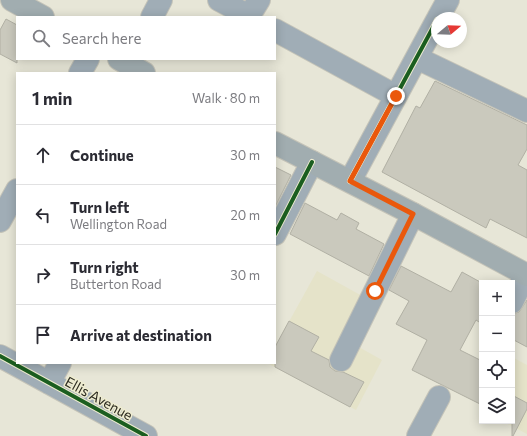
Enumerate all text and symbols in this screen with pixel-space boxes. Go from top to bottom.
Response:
north arrow [431,12,467,48]
search box [16,16,276,60]
icon: search [30,27,52,49]
text: Search here [62,29,141,47]
route end [387,87,405,105]
text: 1 min [32,88,72,109]
text: Walk · 80 m [192,90,260,106]
icon: ahead [32,144,54,166]
text: Continue [70,146,134,164]
text: 30 m [230,147,260,163]
text: Turn left [70,198,129,216]
icon: left [32,204,54,226]
text: 20 m [231,207,260,223]
text: Wellington Road [70,216,167,232]
text: Turn right [70,258,139,276]
icon: right [32,264,54,286]
text: 30 m [230,267,260,283]
text: Butterton Road [70,276,162,292]
map controls [479,280,515,424]
button: + [479,280,515,316]
route start [366,282,384,300]
button: − [479,316,515,352]
icon: arrive [32,324,54,346]
text: Arrive at destination [70,326,212,344]
button: locate [479,352,515,388]
street label: Ellis Avenue [62,372,136,424]
button: layers [479,388,515,424]

